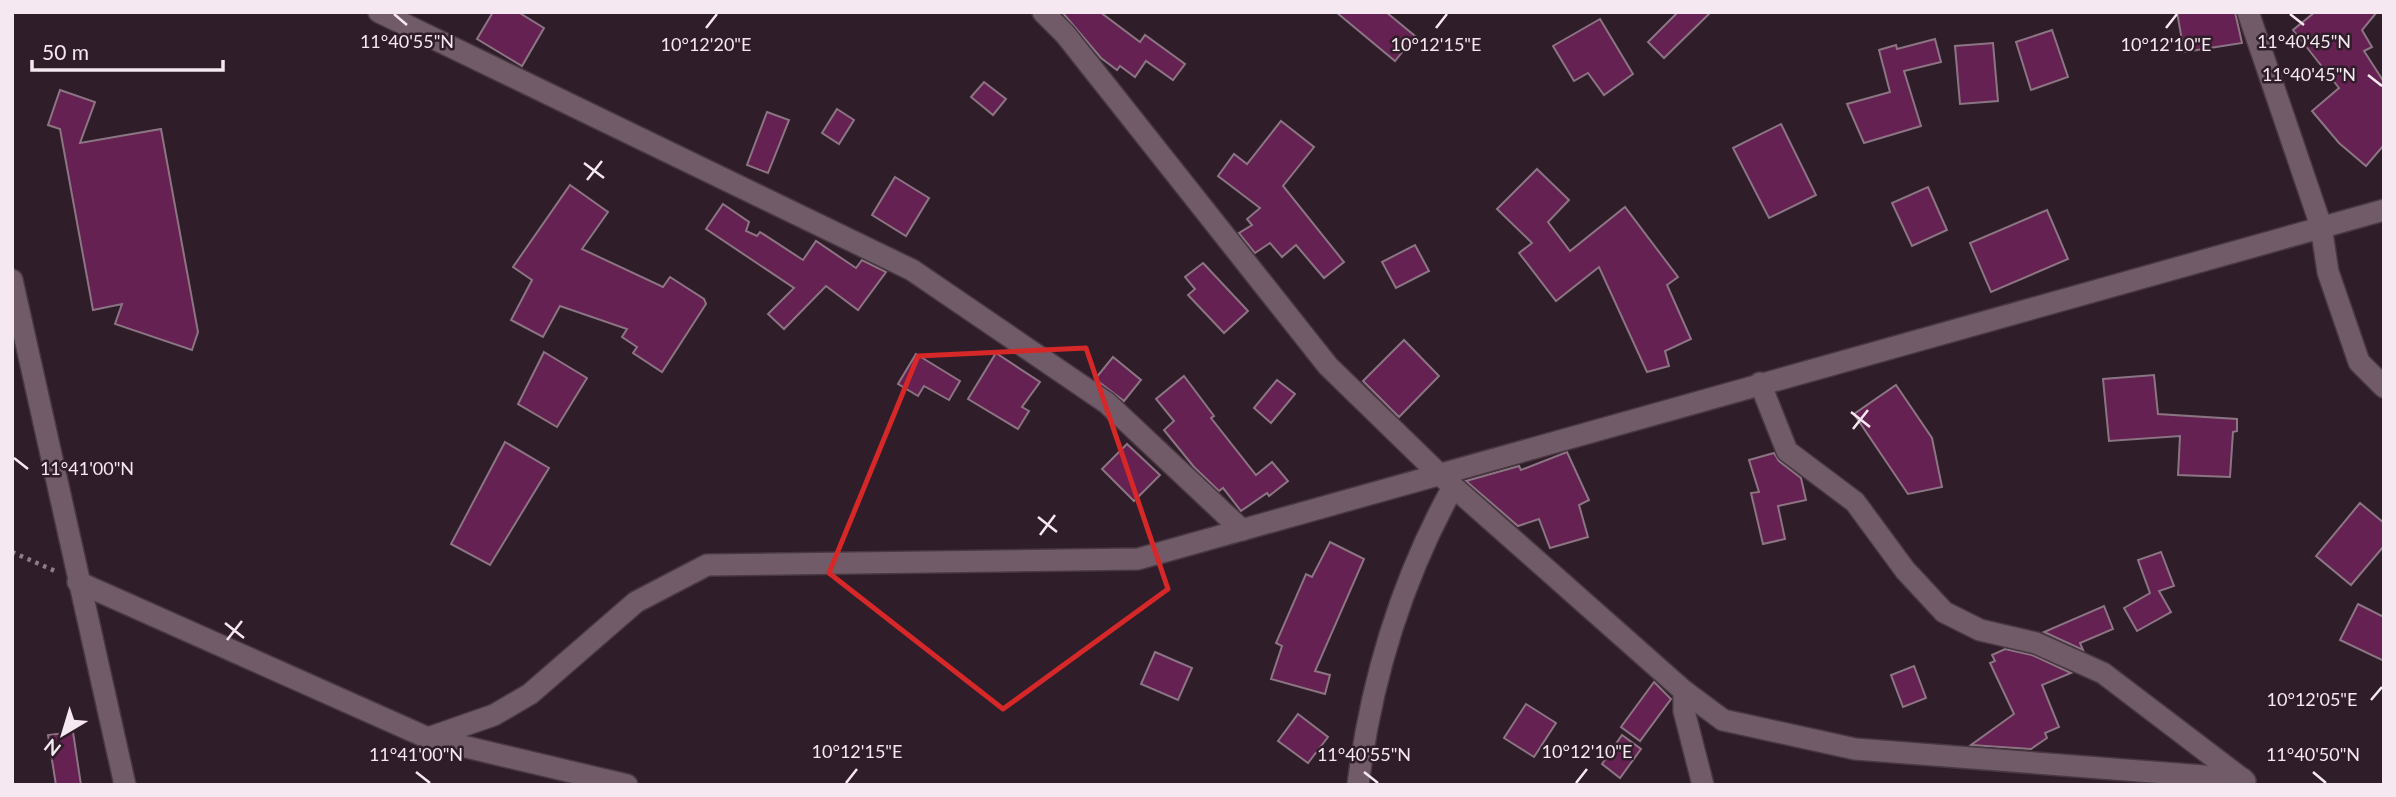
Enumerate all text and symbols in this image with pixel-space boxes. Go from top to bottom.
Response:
scale bar [32,28,222,72]
text: 11°40'55"N [360,30,454,52]
text: 11°40'45"N [2257,30,2351,52]
text: 10°12'20"E [661,33,751,55]
text: 10°12'15"E [1391,33,1481,55]
text: 10°12'10"E [2121,33,2211,55]
text: 50 m [42,39,89,64]
text: 11°40'45"N [2262,63,2356,85]
text: 11°41'00"N [40,457,134,479]
text: 10°12'05"E [2267,688,2357,710]
north arrow [28,699,98,769]
text: N [39,734,65,761]
text: 10°12'15"E [812,740,902,762]
text: 10°12'10"E [1542,740,1632,762]
text: 11°41'00"N [369,743,463,765]
text: 11°40'55"N [1317,743,1411,765]
text: 11°40'50"N [2266,743,2360,765]

